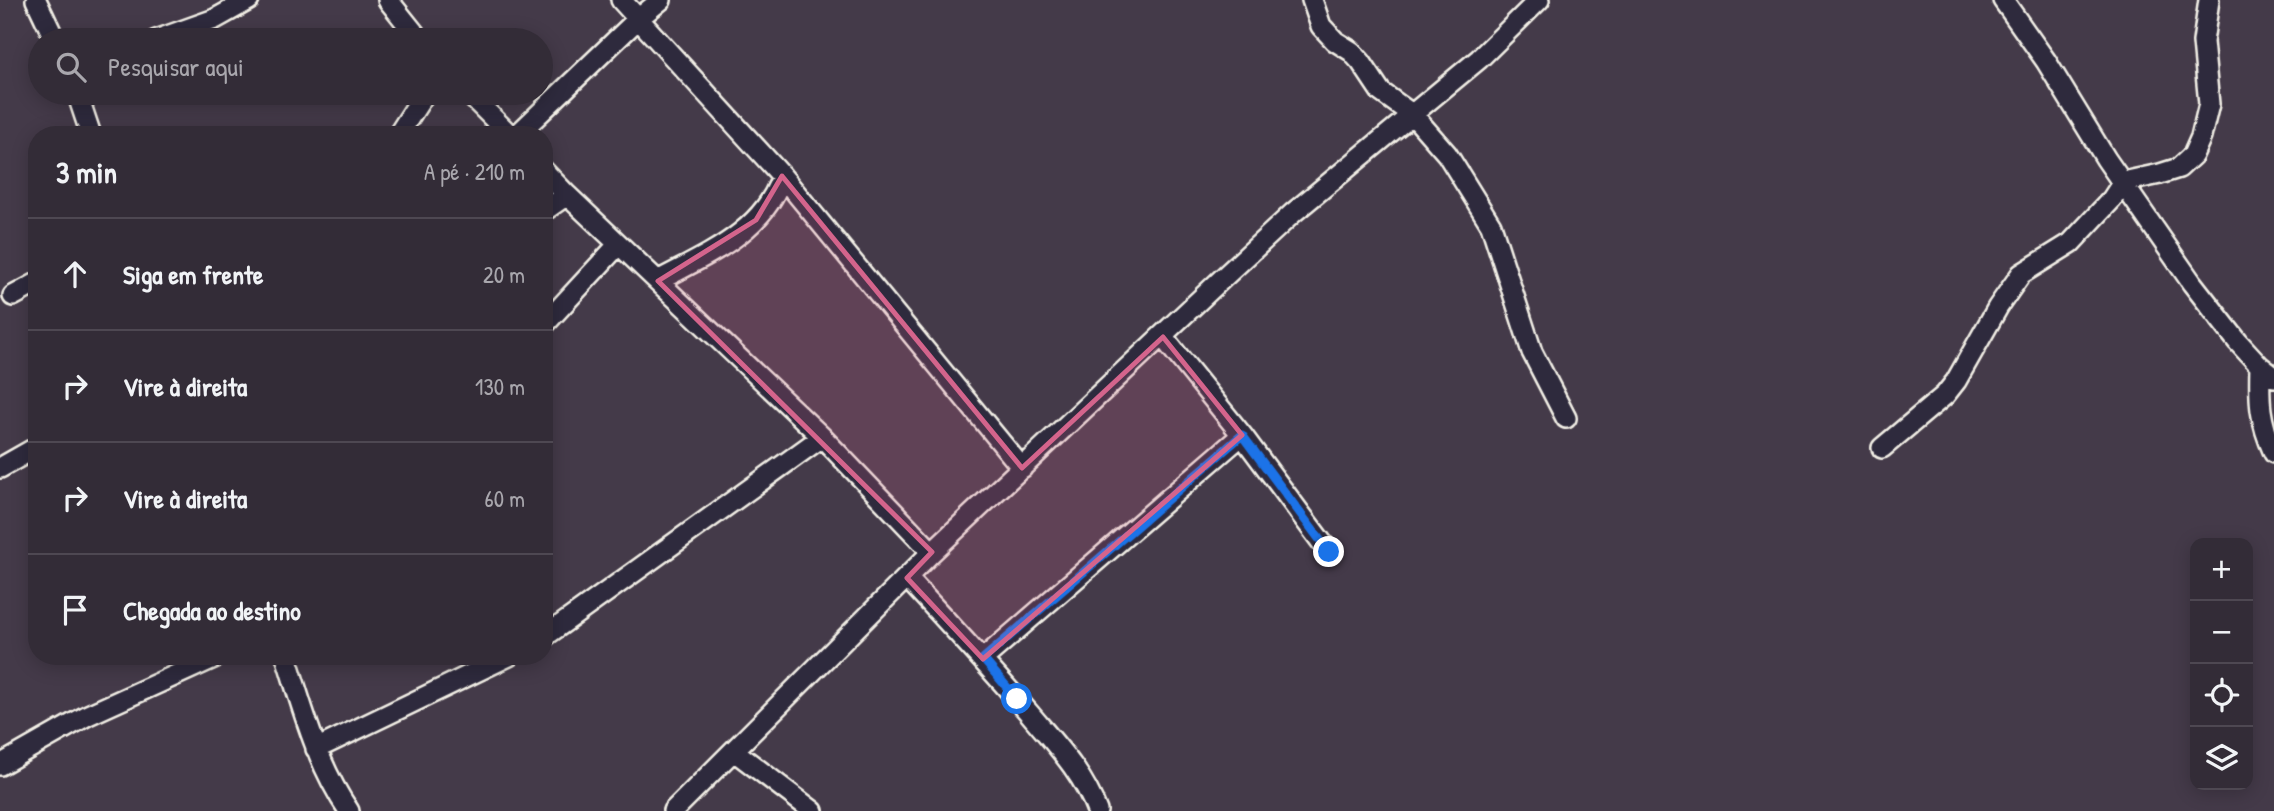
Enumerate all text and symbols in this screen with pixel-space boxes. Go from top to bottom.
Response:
search box [28,28,553,105]
icon: search [52,48,90,86]
text: Pesquisar aqui [108,49,244,84]
text: 3 min [56,152,117,192]
text: A pé · 210 m [424,156,525,187]
icon: ahead [56,255,94,293]
text: Siga em frente [123,257,263,292]
text: 20 m [483,259,525,290]
icon: right [56,367,94,405]
text: Vire à direita [123,369,247,404]
text: 130 m [475,371,525,402]
icon: right [56,479,94,517]
text: Vire à direita [123,481,247,516]
text: 60 m [485,483,525,514]
route end [1313,536,1344,567]
map controls [2190,538,2253,790]
button: + [2190,538,2253,601]
icon: arrive [56,591,94,629]
text: Chegada ao destino [123,593,301,628]
button: − [2190,601,2253,664]
button: locate [2190,664,2253,727]
route start [1001,683,1032,714]
button: layers [2190,727,2253,790]

